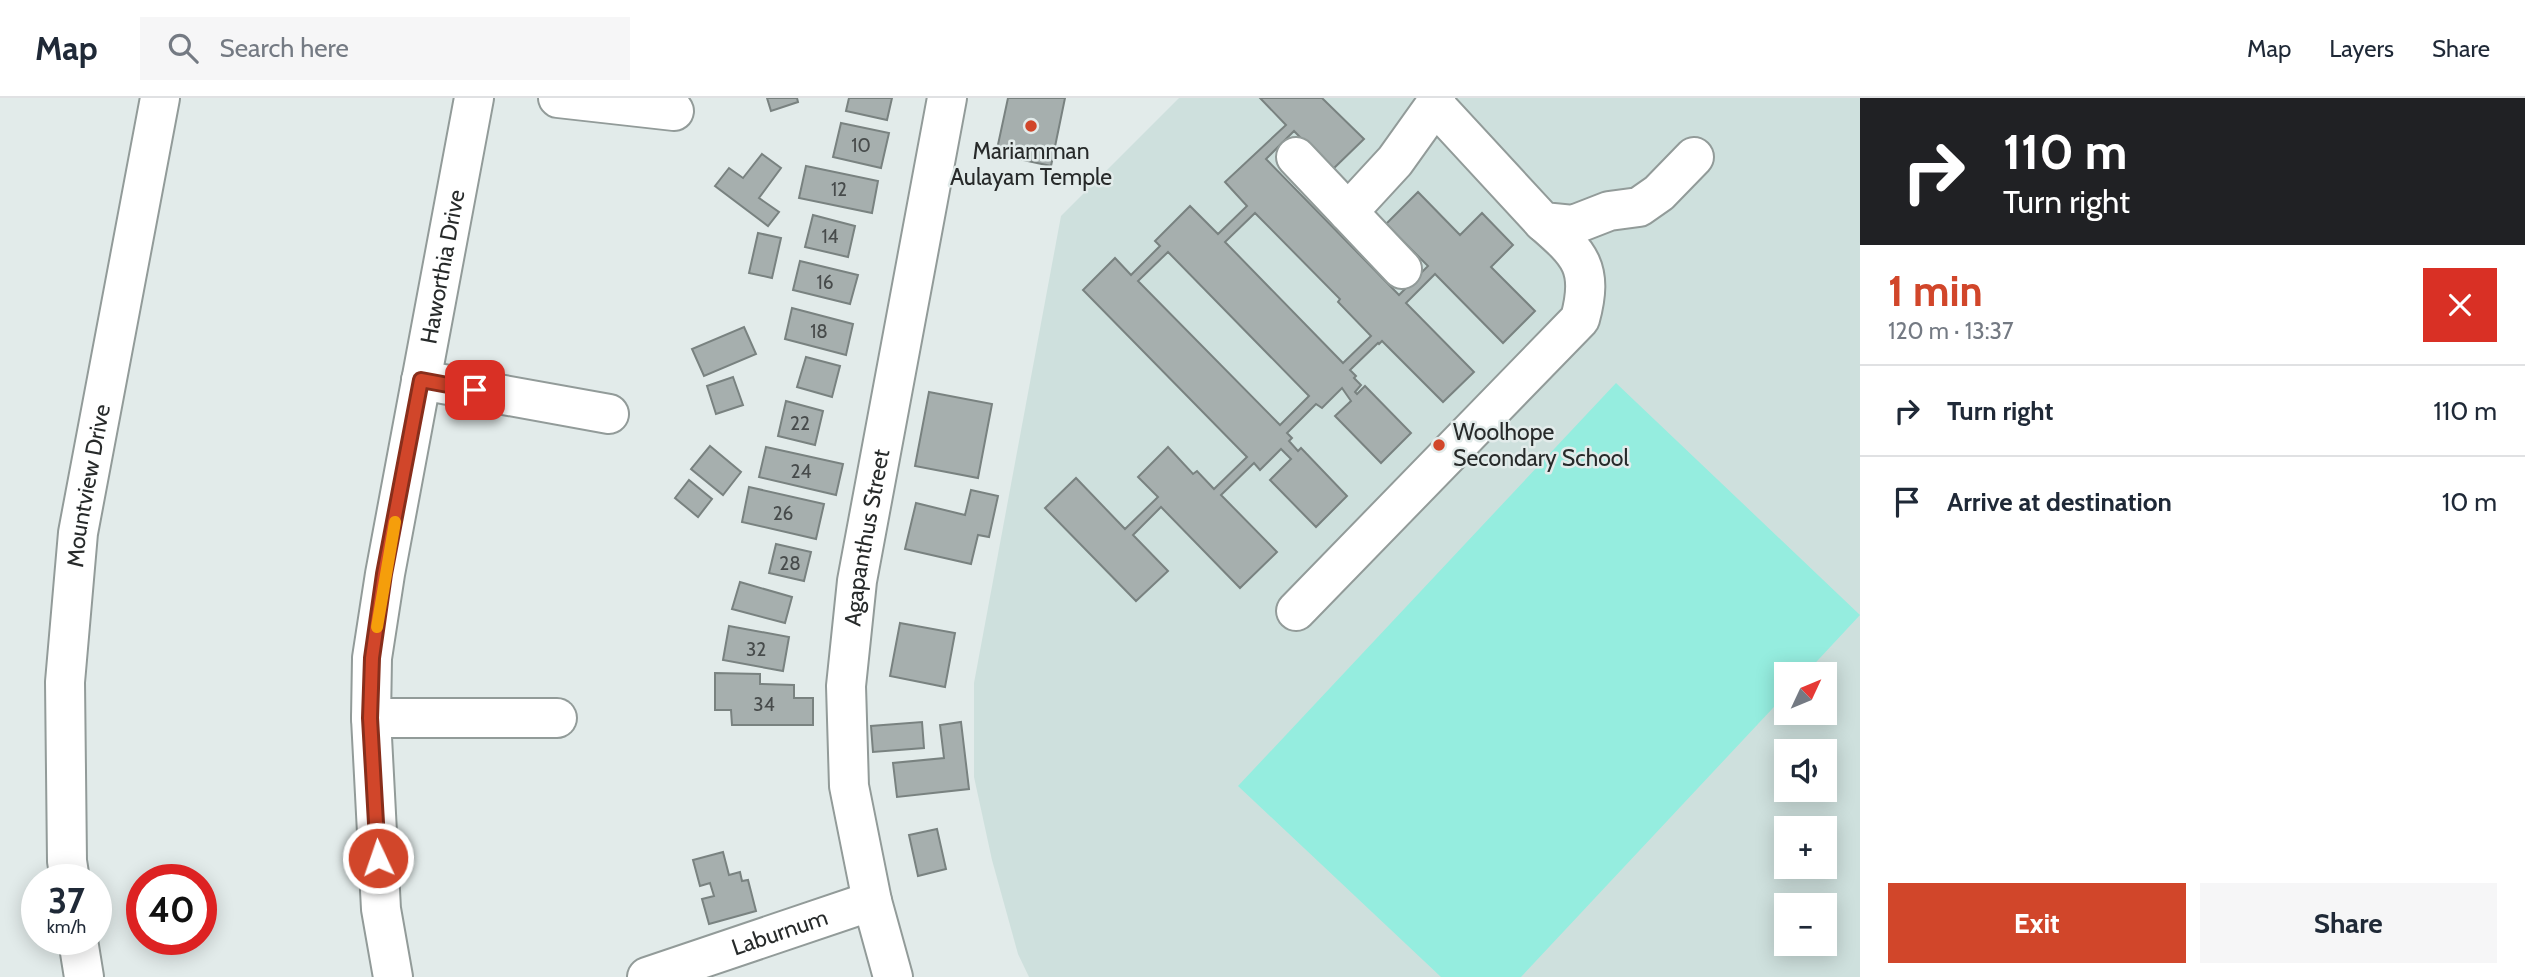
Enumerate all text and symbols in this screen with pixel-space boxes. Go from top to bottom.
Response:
search box [140,17,630,80]
text: Map [35,28,98,68]
icon: search [164,29,202,67]
text: Search here [220,32,349,64]
text: Map [2247,34,2291,63]
text: Layers [2329,34,2394,63]
text: Share [2432,34,2490,63]
marker: Mariamman Aulayam Temple [1023,118,1039,134]
text: 110 m [2003,122,2127,181]
icon: right [1888,126,1979,217]
house number: 10 [851,134,871,157]
place label: Mariamman Aulayam Temple [950,137,1112,191]
house number: 12 [831,178,847,201]
text: Turn right [2003,182,2130,221]
street label: Haworthia Drive [414,187,471,346]
house number: 14 [821,225,839,248]
text: 1 min [1888,265,1983,317]
button: close [2423,268,2497,342]
house number: 16 [817,271,834,294]
text: 120 m · 13:37 [1888,317,2014,345]
house number: 18 [810,320,828,343]
pin [445,360,505,420]
icon: arrive [456,371,494,409]
icon: right [1888,392,1926,430]
text: Turn right [1947,395,2053,427]
text: 110 m [2433,395,2497,427]
street label: Mountview Drive [61,402,116,568]
house number: 22 [790,412,810,435]
place label: Woolhope Secondary School [1453,418,1629,472]
marker: Woolhope Secondary School [1431,437,1447,453]
street label: Agapanthus Street [838,447,895,628]
house number: 24 [791,460,811,483]
icon: arrive [1888,483,1926,521]
text: Arrive at destination [1947,486,2172,518]
text: 10 m [2442,486,2497,518]
house number: 26 [773,502,793,525]
house number: 28 [779,552,801,575]
house number: 32 [746,638,766,661]
north arrow [1774,662,1838,724]
map controls [1774,662,1837,956]
house number: 34 [753,693,775,716]
button: sound [1774,739,1837,802]
button: + [1774,816,1837,879]
position arrow [341,821,415,895]
speed limit sign: 40 [126,864,217,955]
text: 37 [48,879,85,922]
button: Exit [1888,883,2186,963]
button: Share [2200,883,2497,963]
button: − [1774,893,1837,956]
street label: Laburnum [728,903,831,961]
text: km/h [47,916,86,938]

